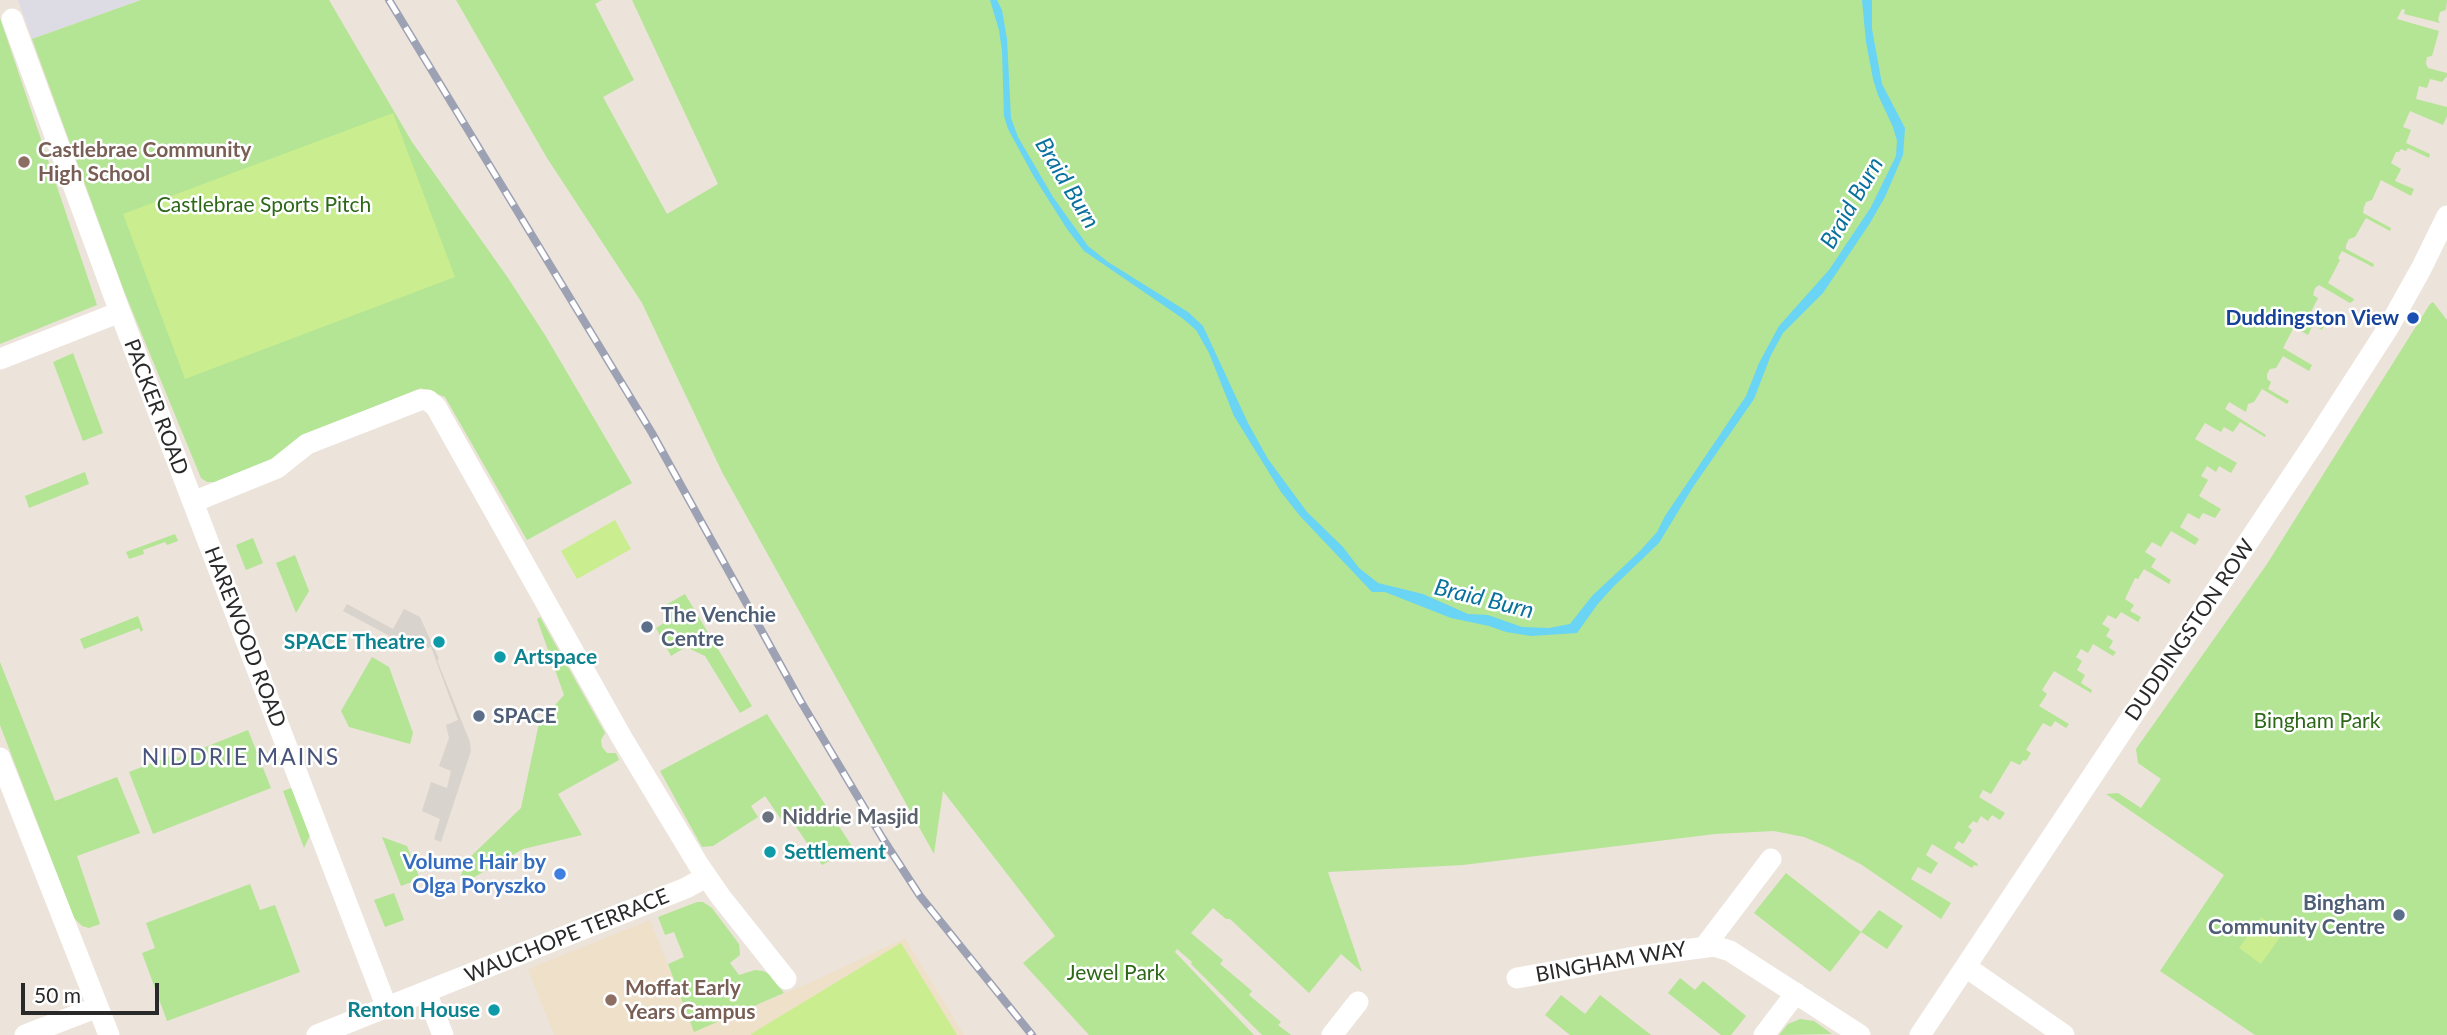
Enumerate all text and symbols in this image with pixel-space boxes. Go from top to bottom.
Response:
water label: Braid Burn [1029,132,1105,234]
place label: Castlebrae Community High School [38,137,251,187]
water label: Braid Burn [1815,152,1889,254]
marker: Castlebrae Community High School [16,154,32,170]
park label: Castlebrae Sports Pitch [157,192,371,218]
place label: Duddingston View [2225,305,2399,331]
marker: Duddingston View [2405,310,2421,326]
street label: PACKER ROAD [119,335,193,479]
street label: DUDDINGSTON ROW [2120,535,2260,725]
street label: HAREWOOD ROAD [199,543,291,731]
water label: Braid Burn [1432,573,1536,625]
place label: The Venchie Centre [661,602,776,652]
marker: The Venchie Centre [639,619,655,635]
place label: SPACE Theatre [284,629,425,655]
marker: SPACE Theatre [431,634,447,650]
place label: Artspace [514,644,597,670]
marker: Artspace [492,649,508,665]
place label: SPACE [493,703,557,729]
marker: SPACE [471,708,487,724]
park label: Bingham Park [2254,708,2380,734]
district label: NIDDRIE MAINS [143,744,339,772]
place label: Niddrie Masjid [782,804,919,830]
marker: Niddrie Masjid [760,809,776,825]
place label: Settlement [784,839,886,865]
marker: Settlement [762,844,778,860]
place label: Volume Hair by Olga Poryszko [403,849,546,899]
marker: Volume Hair by Olga Poryszko [552,866,568,882]
street label: WAUCHOPE TERRACE [461,883,673,989]
place label: Bingham Community Centre [2208,890,2385,940]
marker: Bingham Community Centre [2391,907,2407,923]
street label: BINGHAM WAY [1534,936,1688,988]
park label: Jewel Park [1067,960,1165,986]
scale bar [24,968,163,1012]
place label: Moffat Early Years Campus [625,975,755,1025]
text: 50 m [34,982,81,1007]
marker: Moffat Early Years Campus [603,992,619,1008]
place label: Renton House [347,997,480,1023]
marker: Renton House [486,1002,502,1018]

